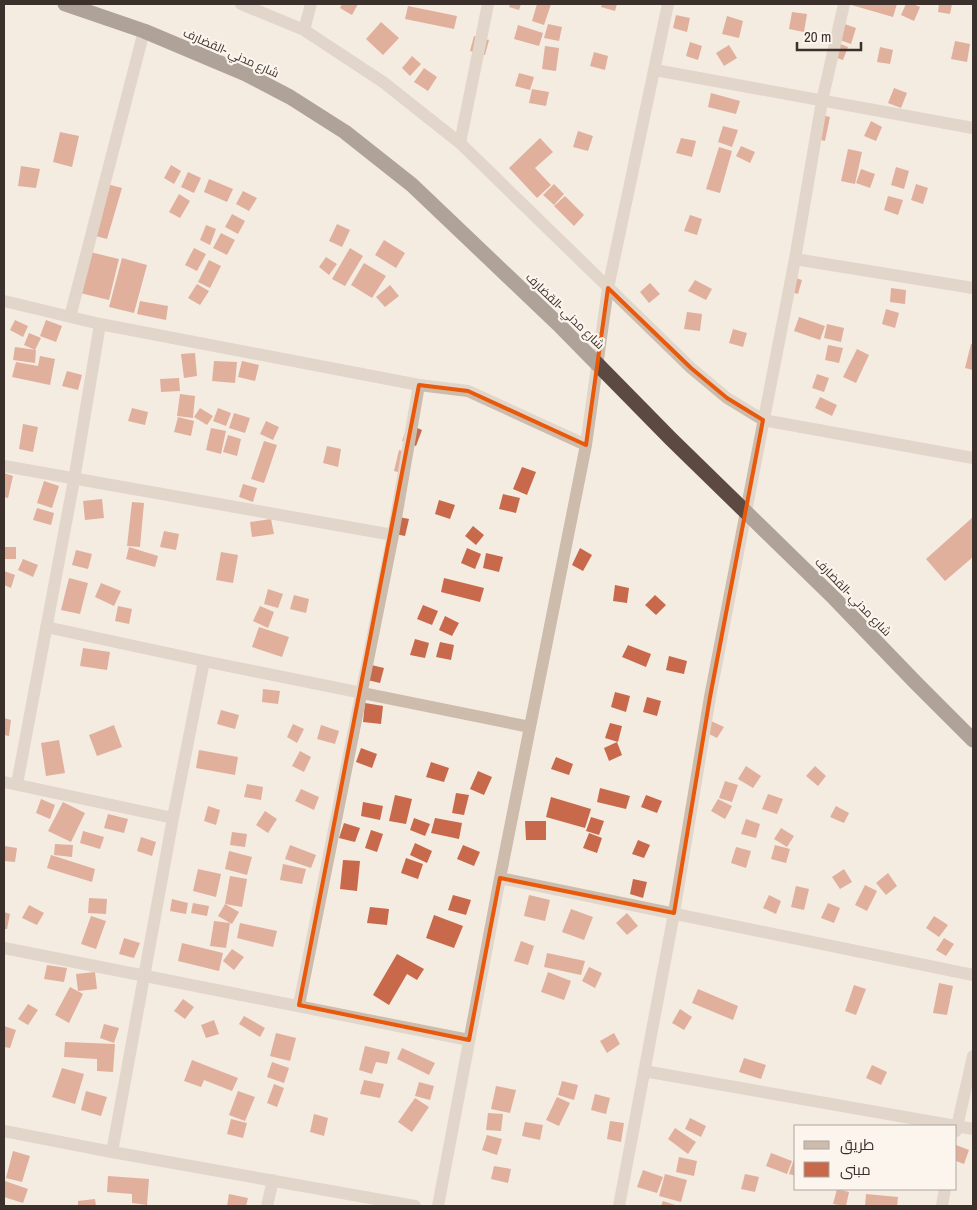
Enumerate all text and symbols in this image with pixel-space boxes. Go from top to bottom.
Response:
scale bar [797,20,861,52]
street label: شارع مدني -القضارف [180,25,282,83]
text: 20 m [804,26,831,47]
street label: شارع مدني -القضارف [521,269,608,354]
street label: شارع مدني -القضارف [810,554,895,641]
legend [794,1125,957,1190]
text: طريق [840,1134,874,1155]
text: مبنى [840,1159,871,1180]

